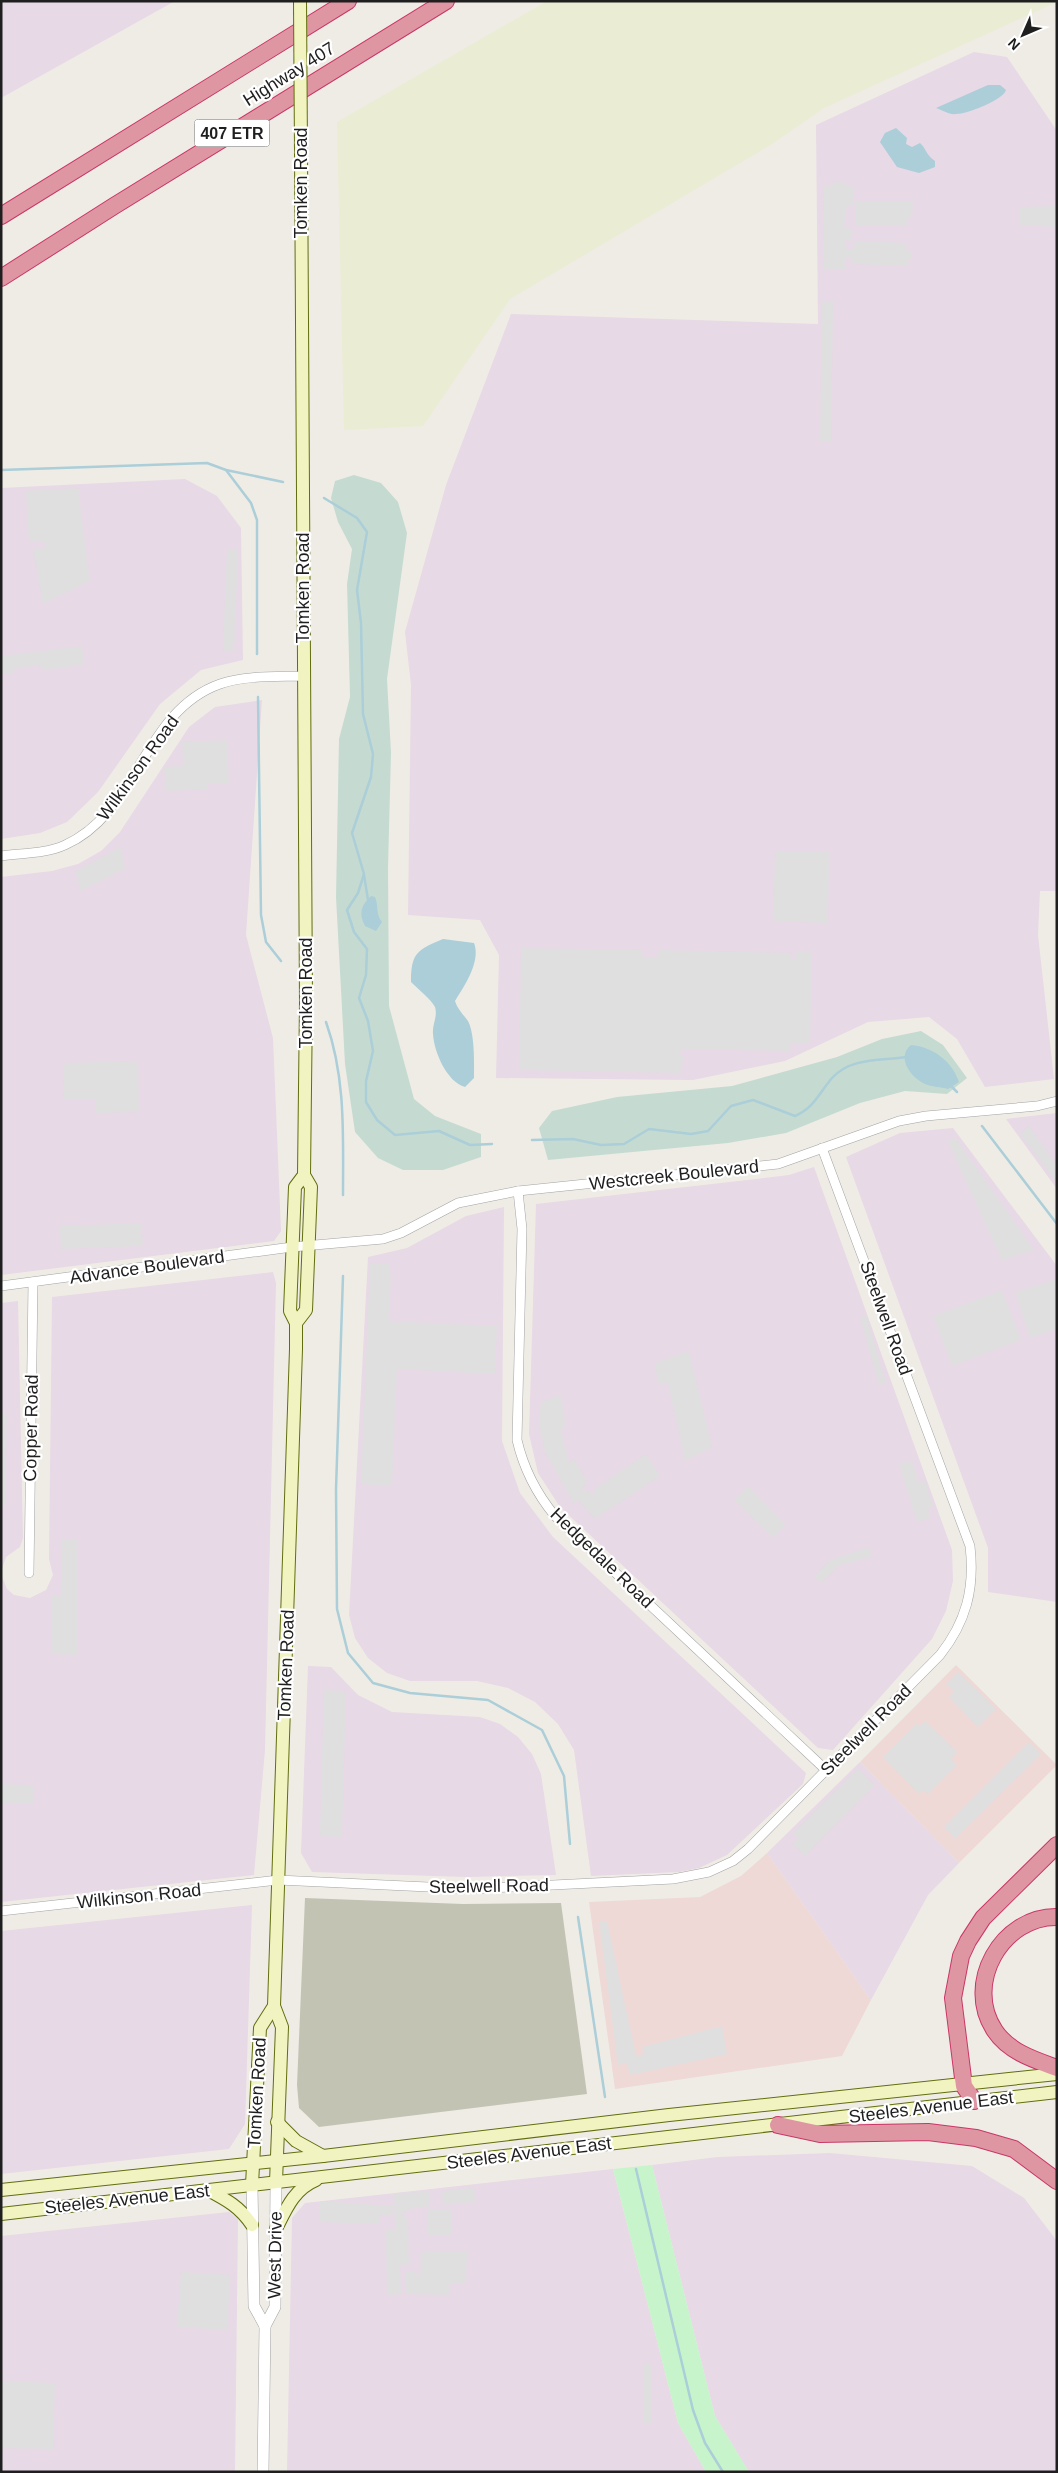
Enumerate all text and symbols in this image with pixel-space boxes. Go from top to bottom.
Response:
north arrow [998,10,1048,60]
text: N [1005,35,1023,53]
street label: Highway 407 [240,38,338,110]
road number: 407 ETR [194,120,270,146]
street label: Tomken Road [291,127,311,239]
street label: Tomken Road [293,532,313,644]
street label: Wilkinson Road [93,712,183,824]
street label: Tomken Road [296,937,316,1049]
street label: Westcreek Boulevard [588,1156,760,1194]
street label: Advance Boulevard [68,1246,226,1288]
street label: Steelwell Road [856,1258,916,1378]
street label: Copper Road [20,1374,42,1482]
street label: Hedgedale Road [546,1504,658,1612]
street label: Tomken Road [274,1609,298,1721]
street label: Steelwell Road [816,1680,916,1780]
street label: Steelwell Road [429,1875,549,1897]
street label: Wilkinson Road [76,1880,202,1912]
street label: Tomken Road [244,2037,270,2149]
street label: Steeles Avenue East [848,2087,1014,2127]
street label: Steeles Avenue East [446,2133,612,2173]
street label: Steeles Avenue East [44,2180,210,2218]
street label: West Drive [264,2211,286,2299]

